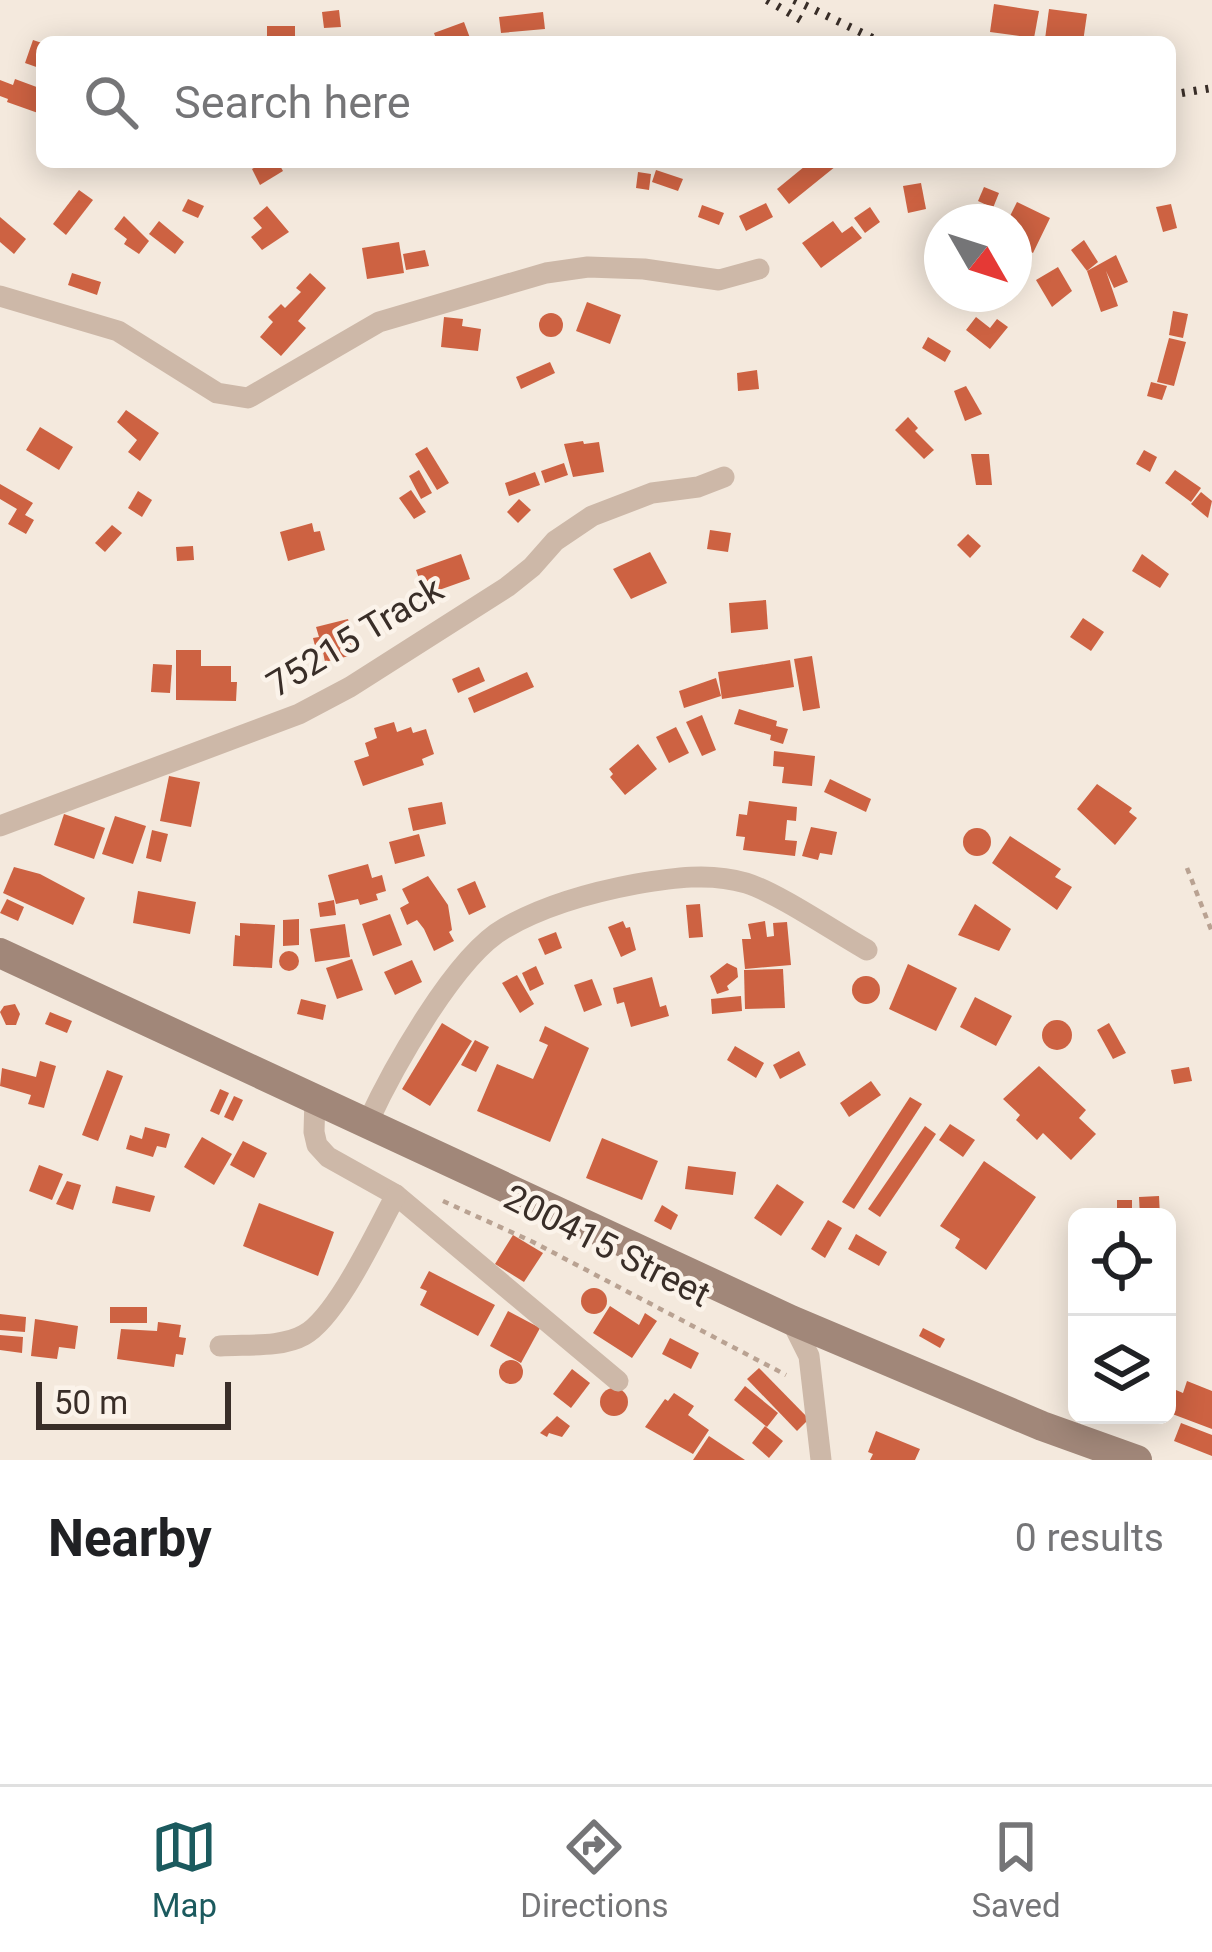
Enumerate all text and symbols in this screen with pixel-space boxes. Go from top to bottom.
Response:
search box [36,36,1176,168]
icon: search [78,69,144,135]
text: Search here [174,76,411,129]
north arrow [924,204,1032,312]
street label: 75215 Track [259,568,451,706]
street label: 200415 Street [497,1176,717,1316]
map controls [1068,1208,1176,1424]
button: locate [1068,1208,1176,1316]
button: layers [1068,1316,1176,1424]
scale bar [36,1376,231,1429]
text: 50 m [54,1383,128,1422]
text: Nearby [48,1509,212,1568]
text: 0 results [1015,1515,1164,1561]
tab: Map [151,1814,217,1925]
tab: Directions [520,1814,669,1925]
tab: Saved [971,1814,1061,1925]

